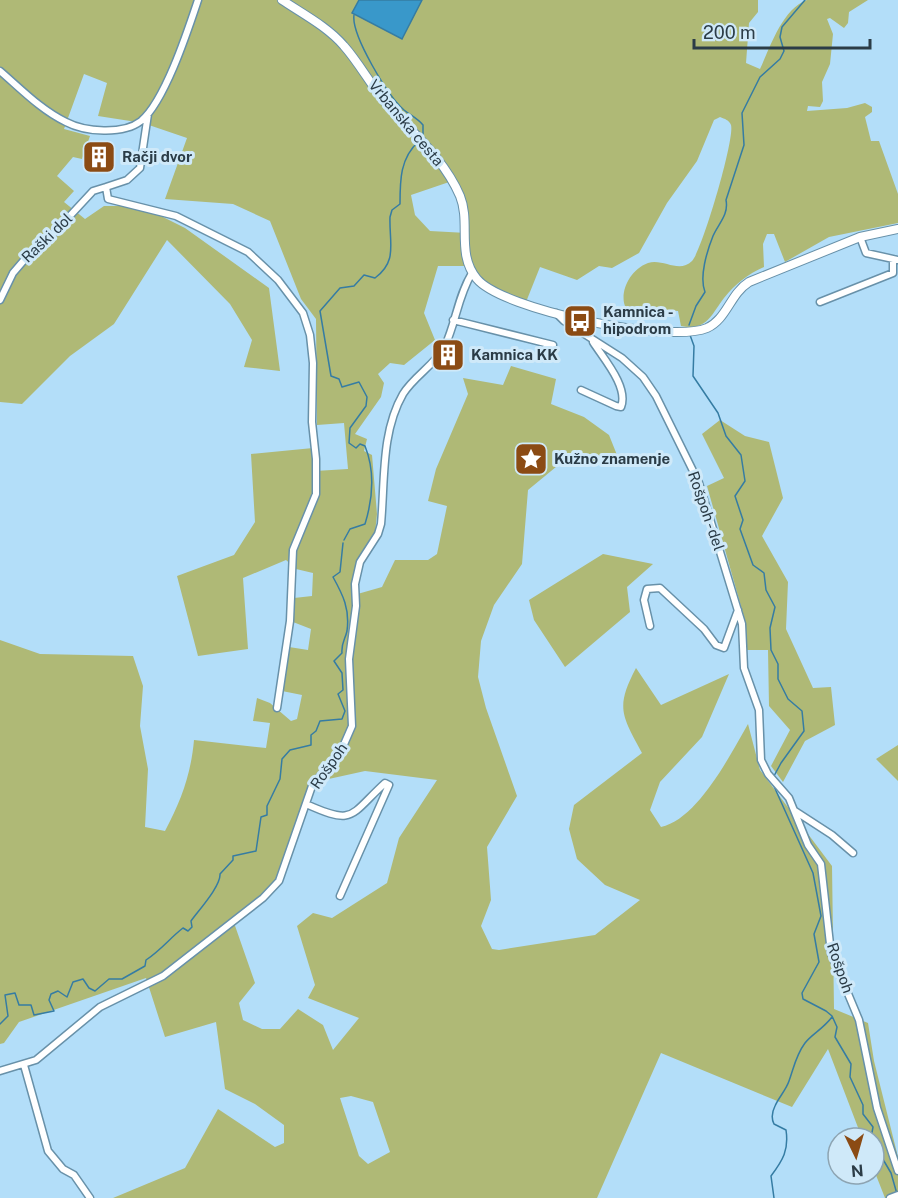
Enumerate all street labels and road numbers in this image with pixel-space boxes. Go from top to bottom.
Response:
street label: Vrbanska cesta [365,76,447,169]
street label: Raški dol [18,210,75,266]
street label: Rošpoh - del [685,469,728,553]
street label: Rošpoh [307,740,350,792]
street label: Rošpoh [824,940,857,995]

